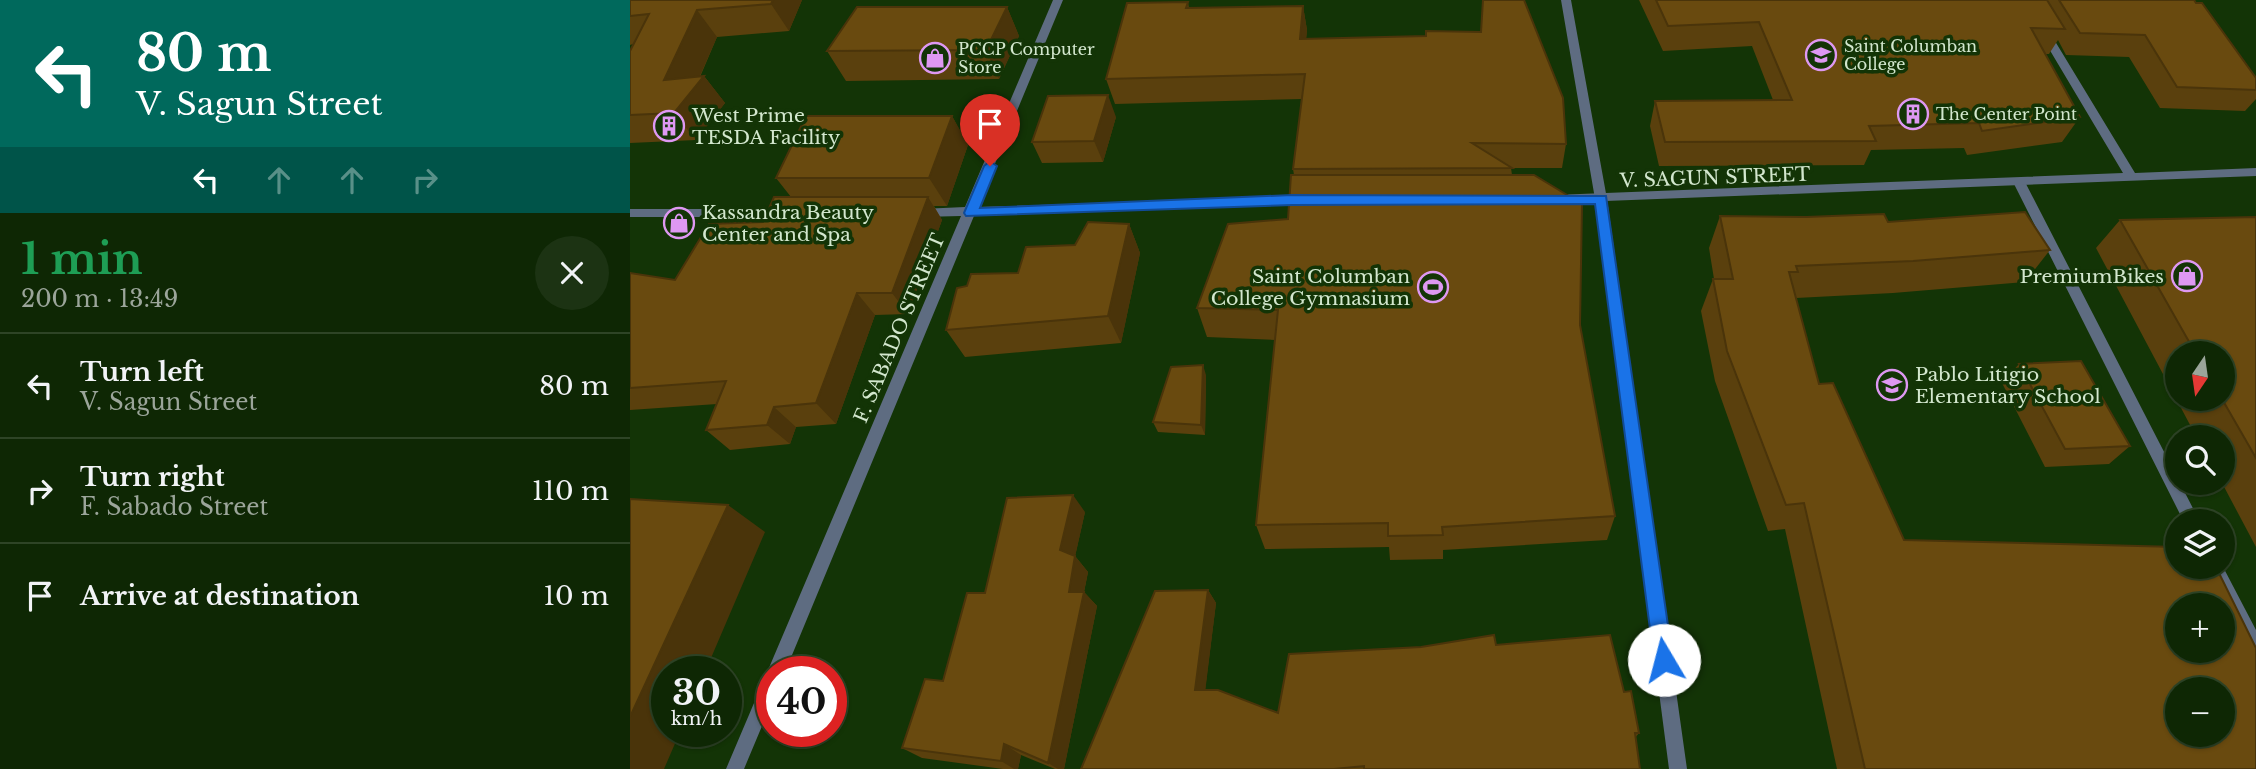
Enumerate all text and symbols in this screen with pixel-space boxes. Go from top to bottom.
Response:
text: 80 m [136,23,271,84]
icon: left [21,28,112,119]
place label: Saint Columban College [1844,36,1977,74]
school or university icon: Saint Columban College [1804,38,1838,72]
place label: PCCP Computer Store [958,39,1095,77]
shop icon: PCCP Computer Store [918,41,952,75]
text: V. Sagun Street [136,84,383,124]
pin [960,94,1020,166]
building icon: The Center Point [1896,97,1930,131]
place label: West Prime TESDA Facility [691,104,840,149]
place label: The Center Point [1936,104,2077,124]
icon: arrive [971,105,1009,143]
building icon: West Prime TESDA Facility [652,109,686,143]
icon: left [187,161,225,199]
icon: ahead [260,161,298,199]
icon: ahead [333,161,371,199]
icon: right [406,161,444,199]
street label: V. SAGUN STREET [1618,163,1811,192]
place label: Kassandra Beauty Center and Spa [702,201,874,246]
shop icon: Kassandra Beauty Center and Spa [662,206,696,240]
street label: F. SABADO STREET [849,230,950,426]
text: 1 min [21,233,143,285]
button: close [535,236,609,310]
shop icon: PremiumBikes [2170,259,2204,293]
place label: Saint Columban College Gymnasium [1211,265,1410,310]
place label: PremiumBikes [2020,265,2164,288]
sports icon: Saint Columban College Gymnasium [1416,270,1450,304]
text: 200 m · 13:49 [21,285,178,313]
north arrow [2165,341,2235,411]
map controls [2165,341,2235,747]
text: Turn left [80,356,204,388]
place label: Pablo Litigio Elementary School [1915,363,2101,408]
icon: left [21,367,59,405]
school or university icon: Pablo Litigio Elementary School [1875,368,1909,402]
text: 80 m [539,370,609,402]
text: V. Sagun Street [80,388,257,416]
button: search [2165,425,2235,495]
text: Turn right [80,461,225,493]
icon: right [21,472,59,510]
text: 110 m [532,475,609,507]
text: F. Sabado Street [80,493,268,521]
button: layers [2165,509,2235,579]
icon: arrive [21,577,59,615]
text: Arrive at destination [80,580,360,612]
text: 10 m [543,580,609,612]
button: + [2165,593,2235,663]
position arrow [1627,623,1701,697]
speed limit sign: 40 [756,656,847,747]
text: 30 [672,671,721,714]
button: − [2165,677,2235,747]
text: km/h [671,708,722,730]

